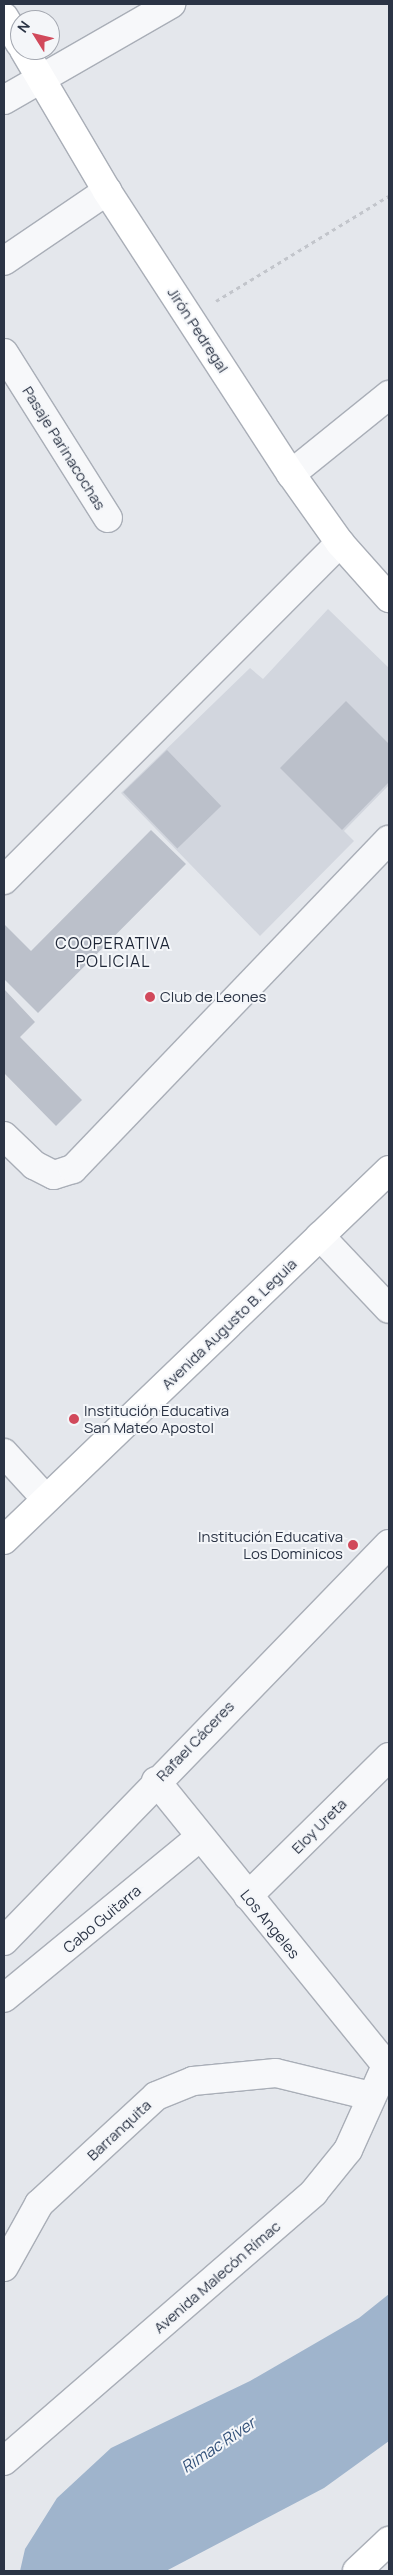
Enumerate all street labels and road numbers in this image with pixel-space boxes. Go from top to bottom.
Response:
street label: Jirón Pedregal [164,284,232,376]
street label: Pasaje Parinacochas [19,383,109,513]
street label: Avenida Augusto B. Leguia [158,1255,300,1393]
street label: Rafael Cáceres [152,1697,238,1785]
street label: Eloy Ureta [288,1795,350,1857]
street label: Cabo Guitarra [59,1881,145,1957]
street label: Los Angeles [237,1886,303,1962]
street label: Barranquita [83,2096,155,2164]
street label: Avenida Malecón Rímac [150,2217,284,2337]

